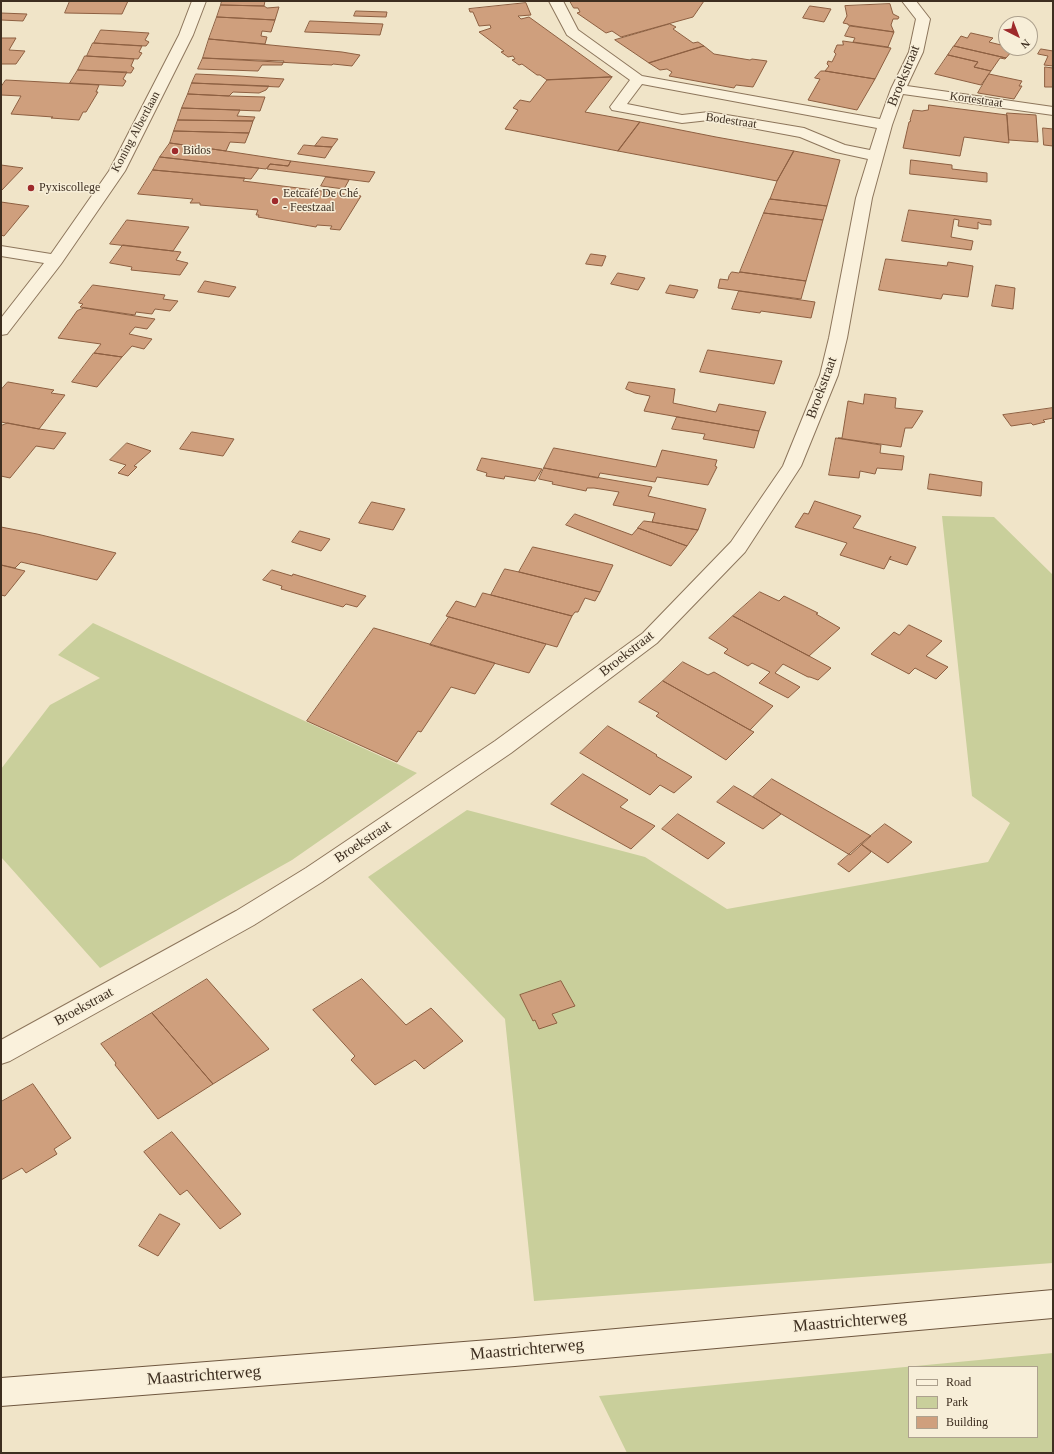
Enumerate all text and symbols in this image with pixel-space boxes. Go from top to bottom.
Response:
north arrow [998,16,1038,56]
text: N [1018,37,1032,51]
street label: Broekstraat [884,43,924,109]
street label: Koning Albertlaan [109,89,163,175]
street label: Kortestraat [949,89,1003,111]
street label: Bodestraat [705,110,757,132]
place label: Bidos [183,144,211,158]
marker: Bidos [170,146,180,156]
place label: Pyxiscollege [39,181,100,195]
marker: Pyxiscollege [26,183,36,193]
place label: Eetcafé De Ché - Feestzaal [283,187,358,215]
marker: Eetcafé De Ché - Feestzaal [270,196,280,206]
street label: Broekstraat [803,355,841,421]
street label: Broekstraat [596,628,658,680]
street label: Broekstraat [332,817,394,867]
street label: Broekstraat [52,984,116,1030]
street label: Maastrichterweg [792,1307,908,1337]
street label: Maastrichterweg [469,1335,585,1365]
street label: Maastrichterweg [146,1362,262,1390]
legend [908,1366,1038,1438]
text: Road [946,1375,971,1389]
text: Park [946,1395,968,1409]
text: Building [946,1415,988,1429]

